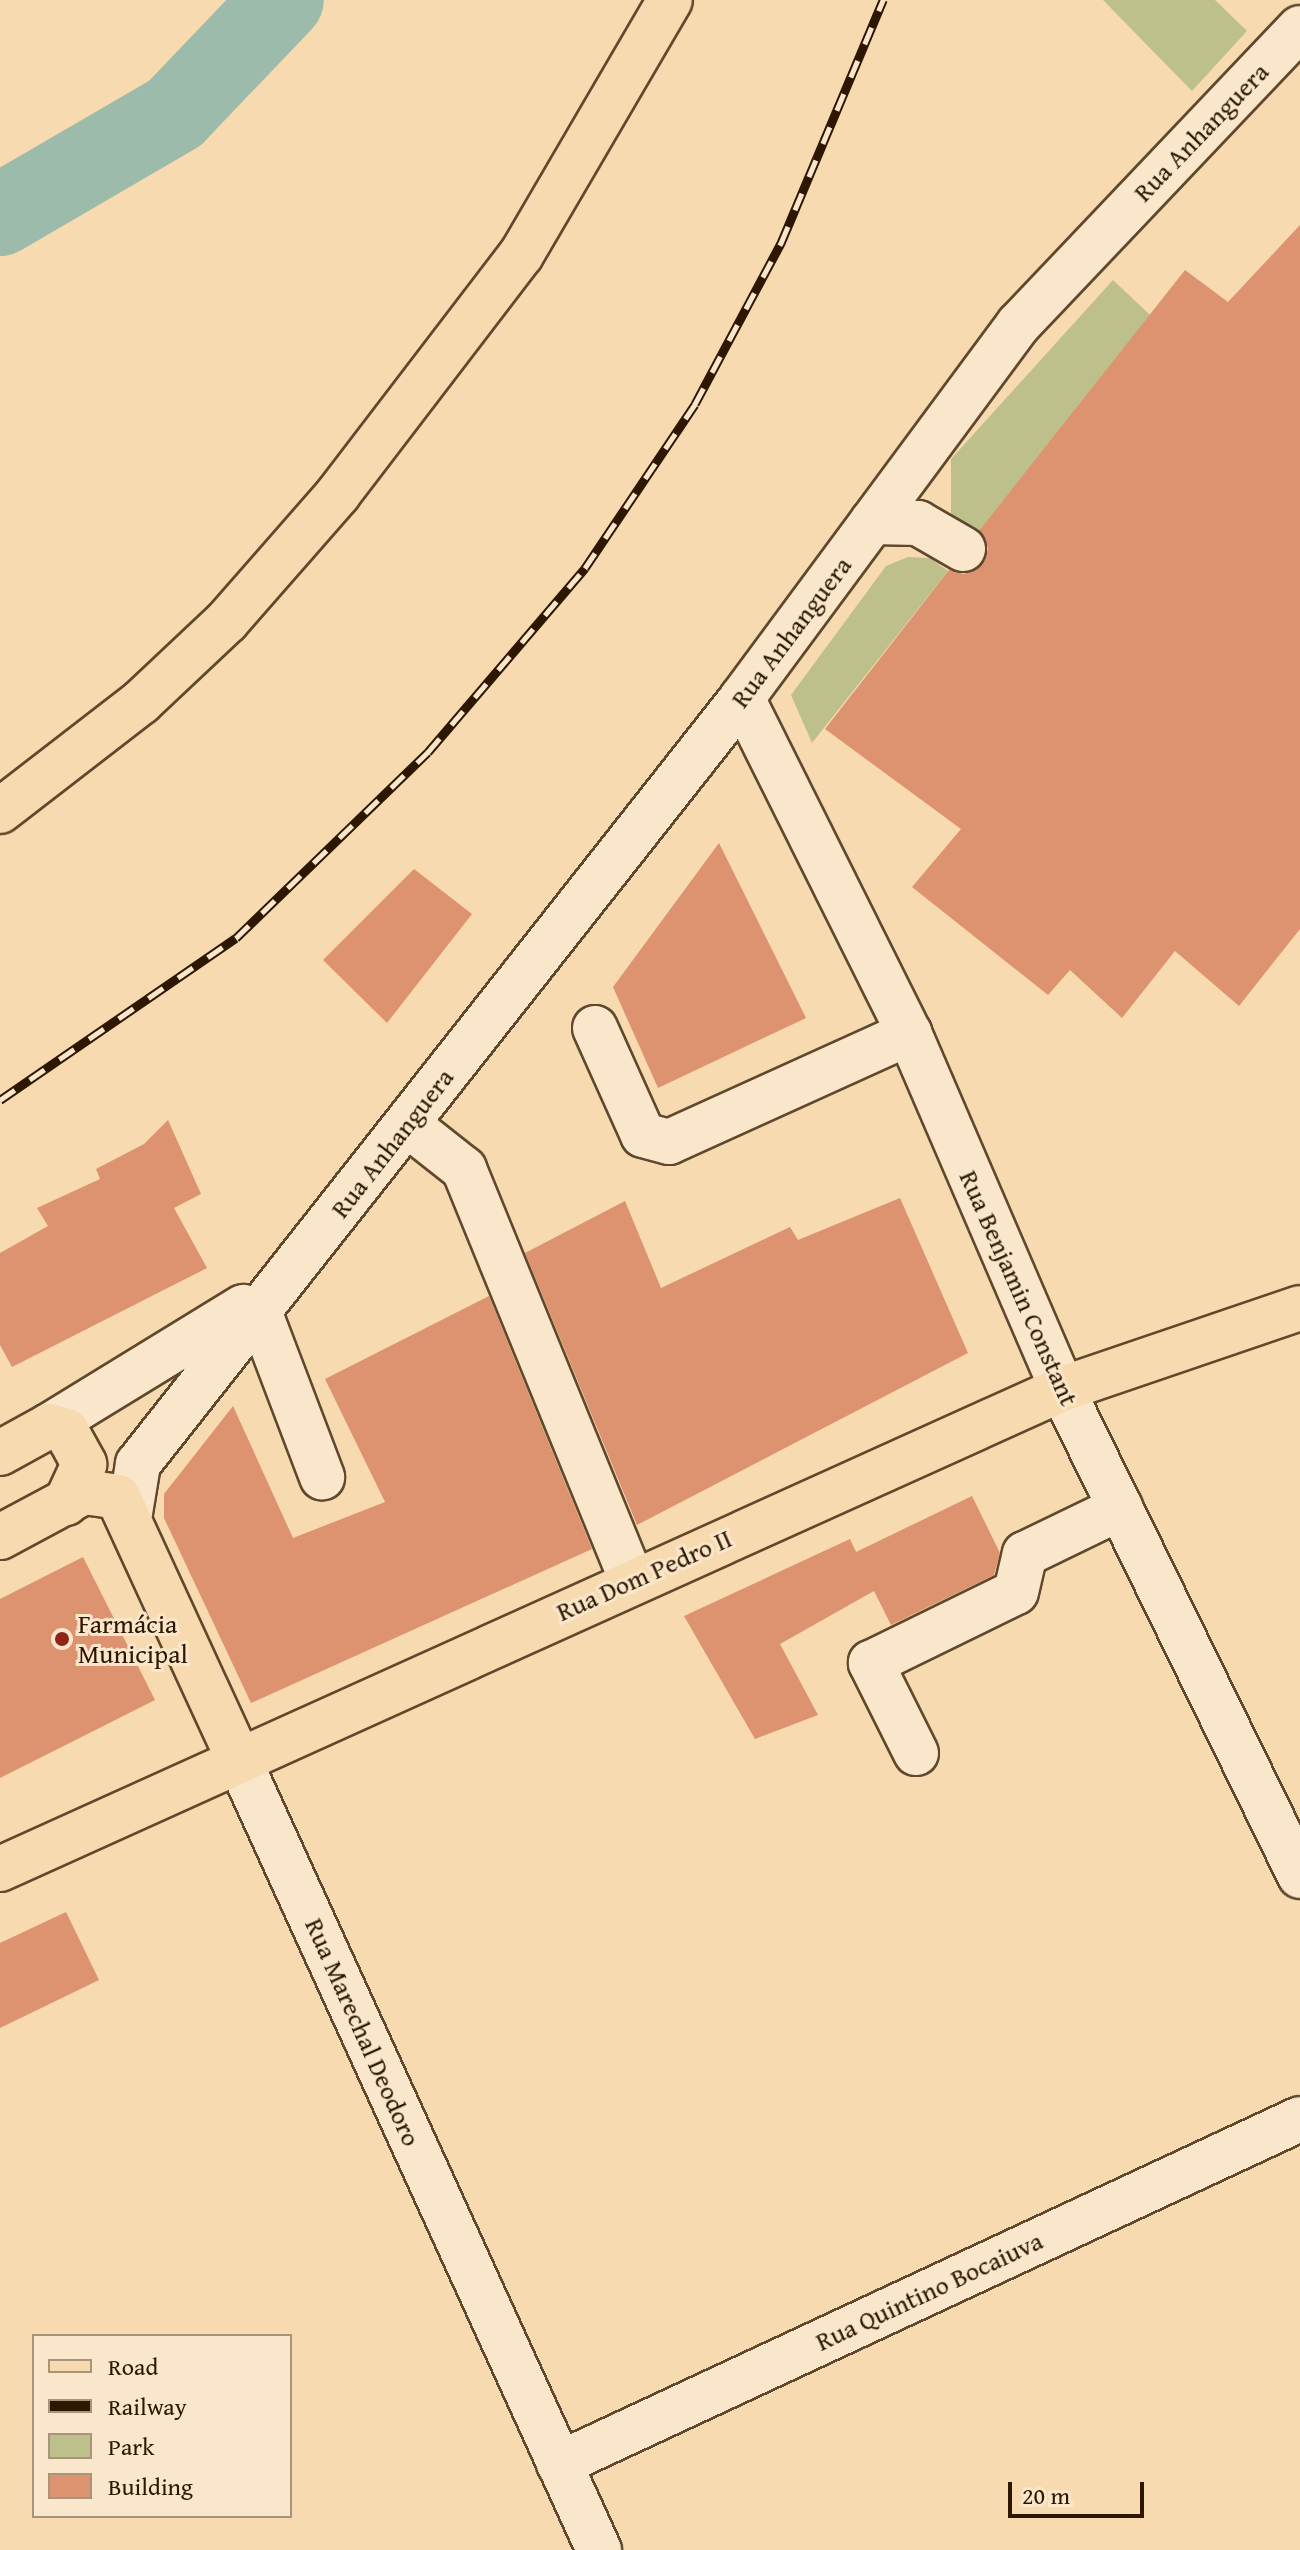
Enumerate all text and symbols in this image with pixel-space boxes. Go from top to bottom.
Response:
street label: Rua Anhanguera [1127,56,1275,208]
street label: Rua Anhanguera [724,550,858,714]
street label: Rua Anhanguera [324,1062,460,1224]
street label: Rua Benjamin Constant [953,1166,1085,1410]
street label: Rua Dom Pedro II [552,1522,736,1628]
place label: Farmácia Municipal [78,1608,188,1670]
marker: Farmácia Municipal [53,1630,71,1648]
street label: Rua Marechal Deodoro [299,1913,427,2151]
street label: Rua Quintino Bocaiuva [811,2225,1047,2357]
legend [32,2334,292,2518]
text: Road [108,2349,158,2384]
text: Railway [108,2389,187,2424]
text: Park [108,2429,154,2464]
scale bar [1012,2466,1148,2516]
text: Building [108,2469,193,2504]
text: 20 m [1022,2478,1070,2513]

